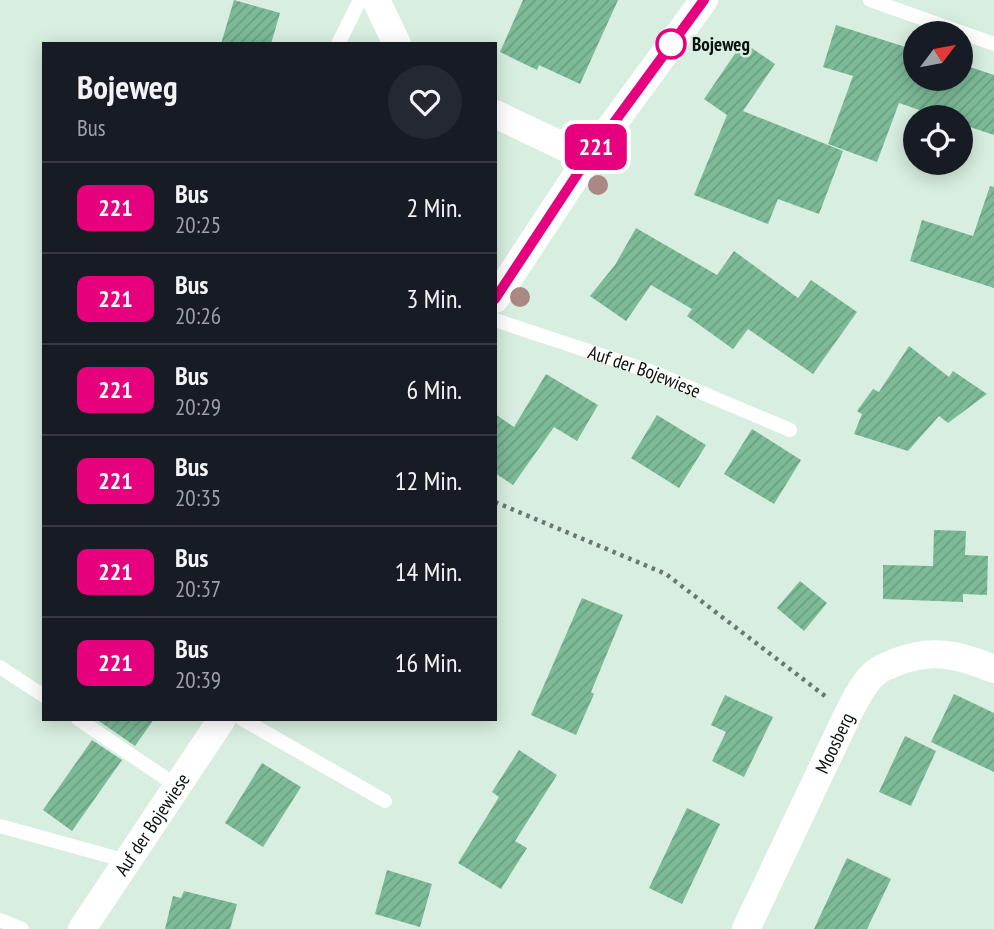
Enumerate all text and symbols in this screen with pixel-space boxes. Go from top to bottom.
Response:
north arrow [903,21,973,91]
map controls [903,21,973,175]
marker: Bojeweg [656,29,686,59]
place label: Bojeweg [692,32,750,56]
text: Bojeweg [77,65,178,108]
button: heart [388,65,462,139]
button: locate [903,105,973,175]
text: Bus [77,113,106,142]
line badge: 221 [556,124,636,170]
text: 221 [579,131,613,162]
text: Bus [175,177,208,210]
text: 2 Min. [407,191,462,224]
text: 221 [98,192,133,223]
text: 20:25 [175,210,221,239]
text: Bus [175,268,208,301]
text: 3 Min. [407,282,462,315]
text: 221 [98,283,133,314]
text: 20:26 [175,301,221,330]
street label: Auf der Bojewiese [585,340,704,403]
text: Bus [175,359,208,392]
text: 6 Min. [407,373,462,406]
text: 221 [98,374,133,405]
text: 20:29 [175,392,221,421]
text: Bus [175,450,208,483]
text: 12 Min. [395,464,462,497]
text: 221 [98,465,133,496]
text: 20:35 [175,483,221,512]
text: Bus [175,541,208,574]
text: 14 Min. [395,555,462,588]
text: 221 [98,556,133,587]
text: 20:37 [175,574,221,603]
text: Bus [175,632,208,665]
text: 16 Min. [395,646,462,679]
text: 221 [98,647,133,678]
text: 20:39 [175,665,221,694]
street label: Moosberg [810,709,859,777]
street label: Auf der Bojewiese [109,768,195,880]

